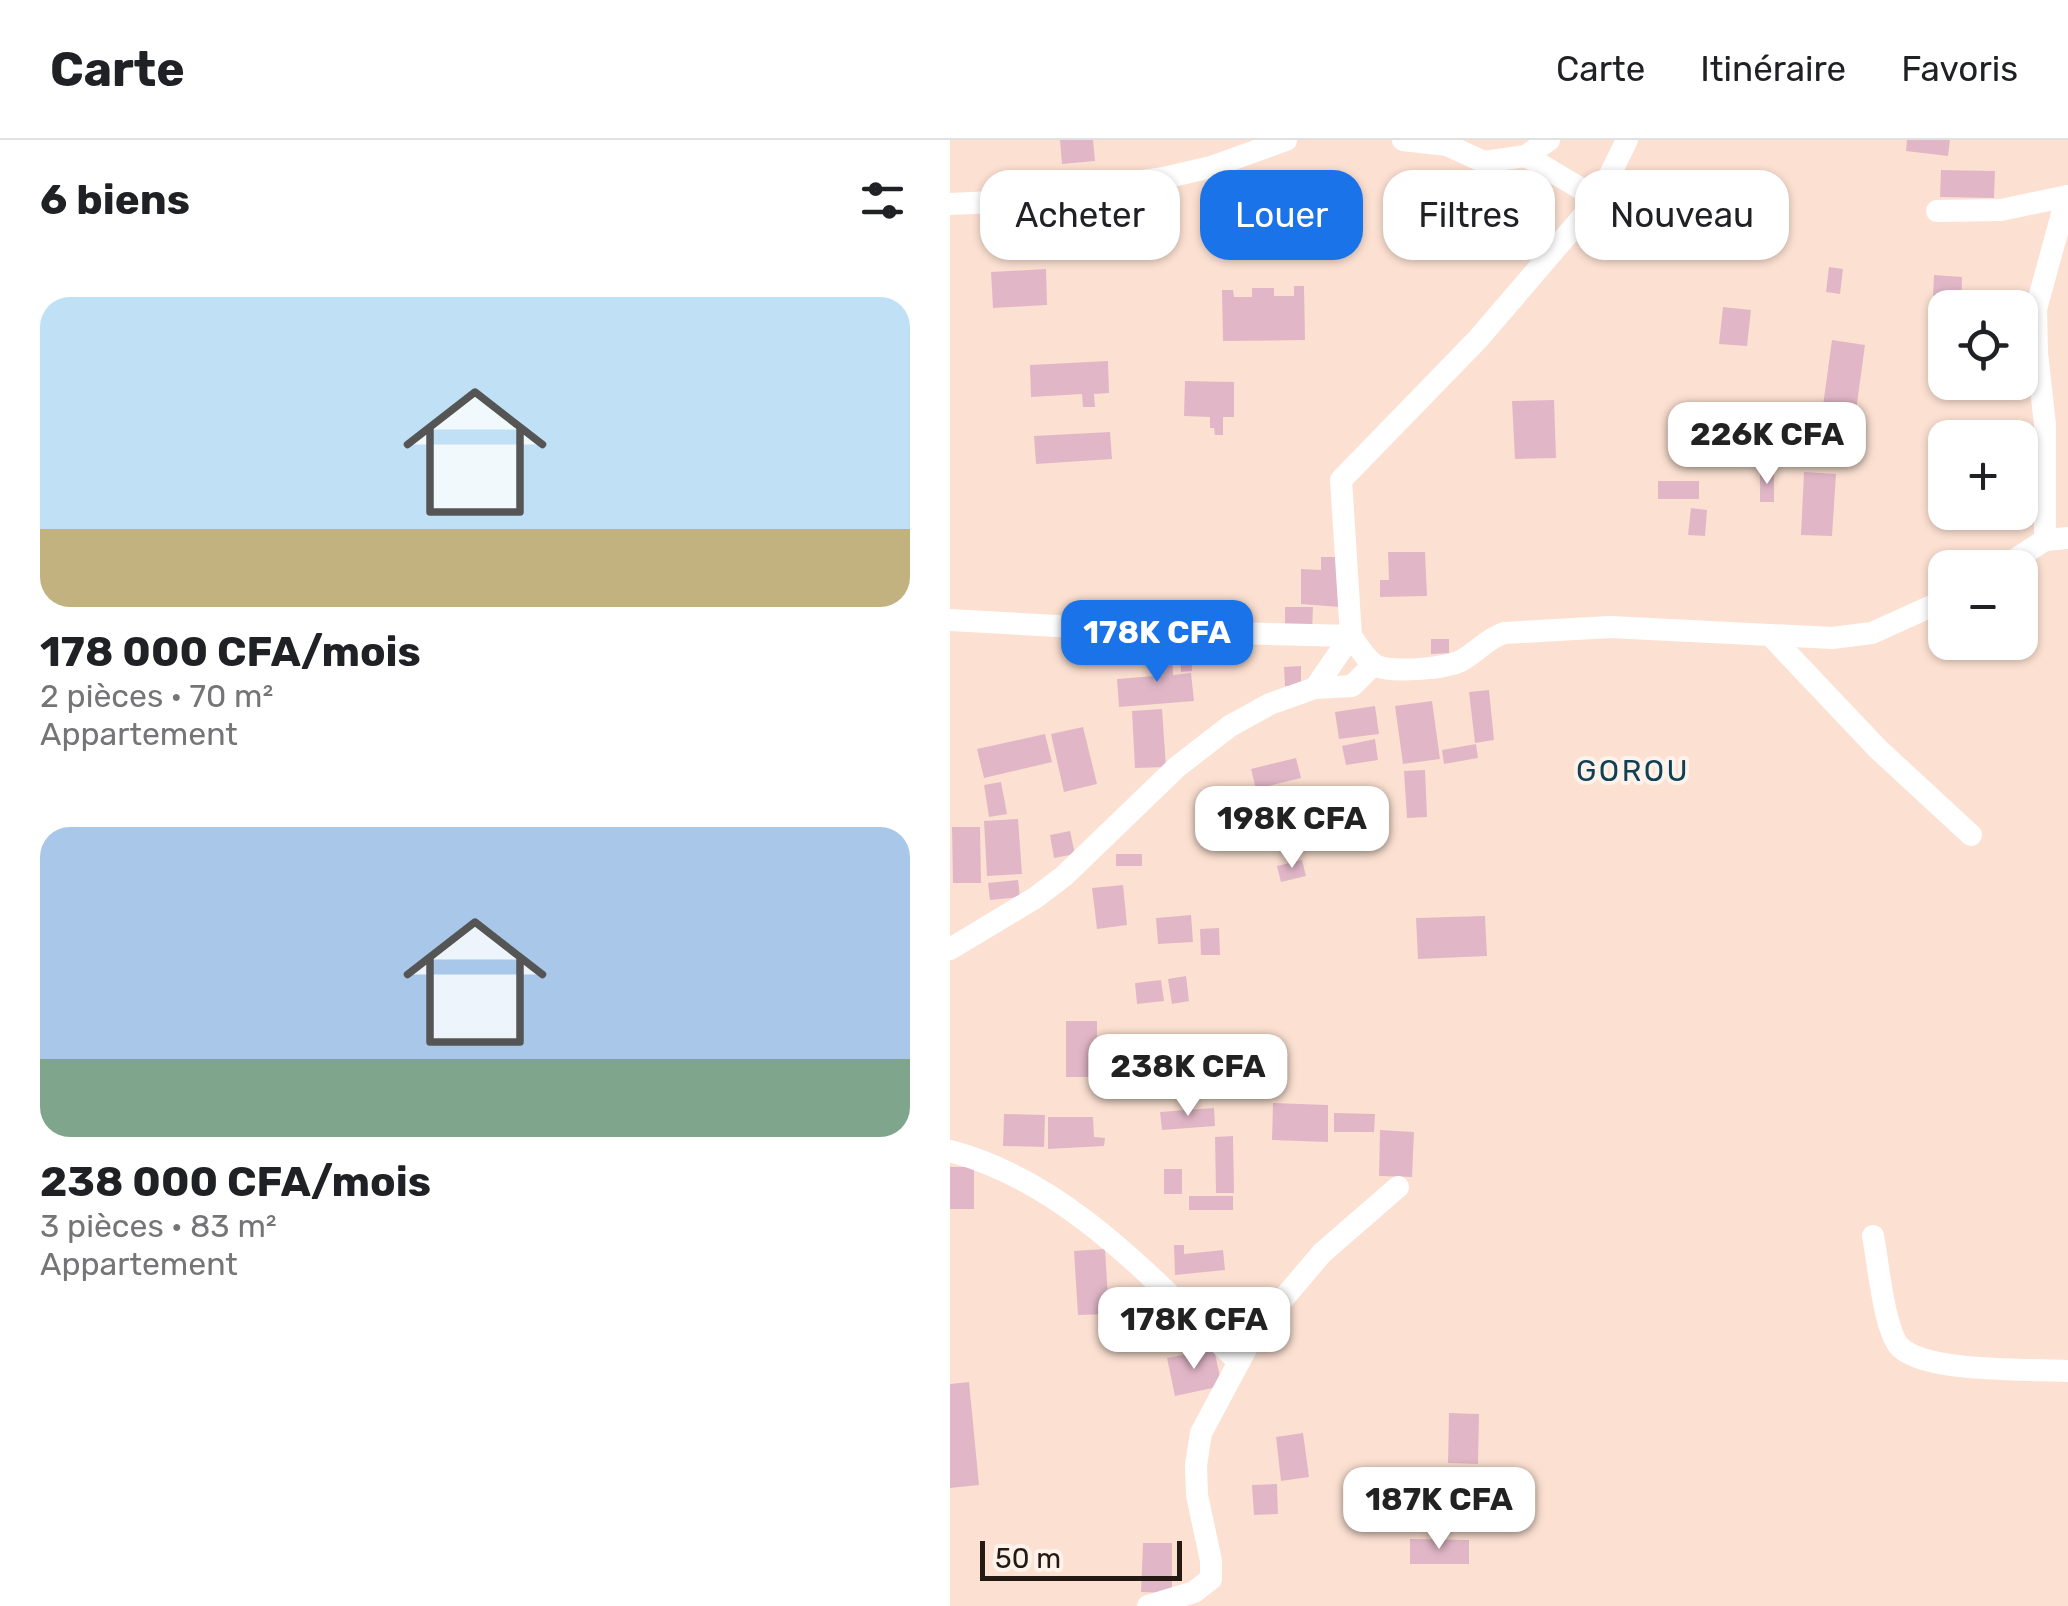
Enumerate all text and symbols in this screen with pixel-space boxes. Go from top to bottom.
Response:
text: Carte [50,41,185,98]
text: Carte [1556,48,1645,90]
text: Itinéraire [1700,48,1846,90]
text: Favoris [1901,48,2018,90]
chip: Acheter [980,170,1180,260]
chip: Louer [1200,170,1363,260]
chip: Filtres [1383,170,1555,260]
chip: Nouveau [1575,170,1789,260]
icon: filters [855,173,910,228]
text: 6 biens [40,175,190,225]
map controls [1928,290,2038,660]
button: locate [1928,290,2038,400]
icon: home [385,362,565,542]
pin: 226K CFA [1664,402,1870,487]
text: 226K CFA [1690,415,1844,453]
button: + [1928,420,2038,530]
button: − [1928,550,2038,660]
pin: 178K CFA [1054,600,1260,685]
text: 178K CFA [1083,613,1231,651]
text: 178 000 CFA/mois [40,627,421,677]
text: 2 pièces · 70 m² [40,677,273,715]
text: Appartement [40,715,238,753]
district label: GOROU [1576,753,1690,789]
pin: 198K CFA [1189,786,1395,871]
text: 198K CFA [1217,799,1367,837]
icon: home [385,892,565,1072]
pin: 238K CFA [1085,1034,1291,1119]
text: 238K CFA [1110,1047,1266,1085]
text: 238 000 CFA/mois [40,1157,431,1207]
text: 3 pièces · 83 m² [40,1207,277,1245]
text: Appartement [40,1245,238,1283]
pin: 178K CFA [1091,1287,1297,1372]
text: 178K CFA [1120,1300,1268,1338]
pin: 187K CFA [1336,1467,1542,1552]
text: 187K CFA [1365,1480,1513,1518]
scale bar [980,1536,1182,1580]
text: 50 m [995,1542,1061,1575]

